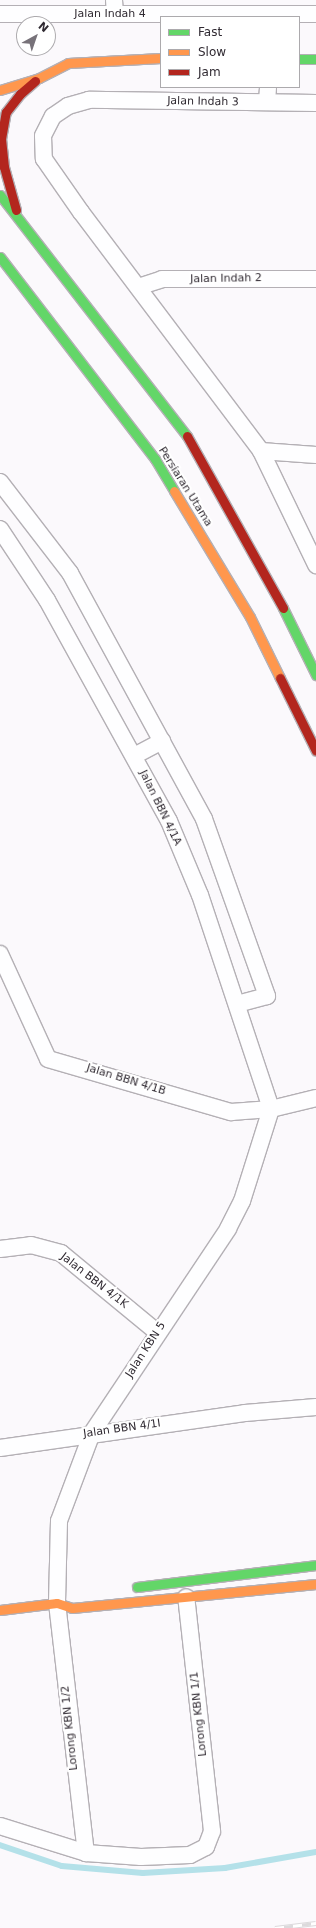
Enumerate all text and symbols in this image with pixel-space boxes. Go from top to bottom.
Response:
street label: Jalan Indah 4 [74,7,146,21]
north arrow [16,16,56,56]
legend [160,16,300,88]
text: N [36,19,51,35]
text: Fast [198,25,222,39]
text: Slow [198,45,226,59]
text: Jam [198,65,221,79]
street label: Jalan Indah 3 [167,95,239,109]
street label: Jalan Indah 2 [190,272,262,286]
street label: Persiaran Utama [155,445,215,529]
street label: Jalan BBN 4/1A [136,768,184,848]
street label: Jalan BBN 4/1B [85,1062,167,1098]
street label: Jalan BBN 4/1K [58,1251,130,1311]
street label: Jalan KBN 5 [123,1320,169,1380]
street label: Jalan BBN 4/1I [82,1417,162,1441]
street label: Lorong KBN 1/1 [188,1671,210,1757]
street label: Lorong KBN 1/2 [59,1685,81,1771]

